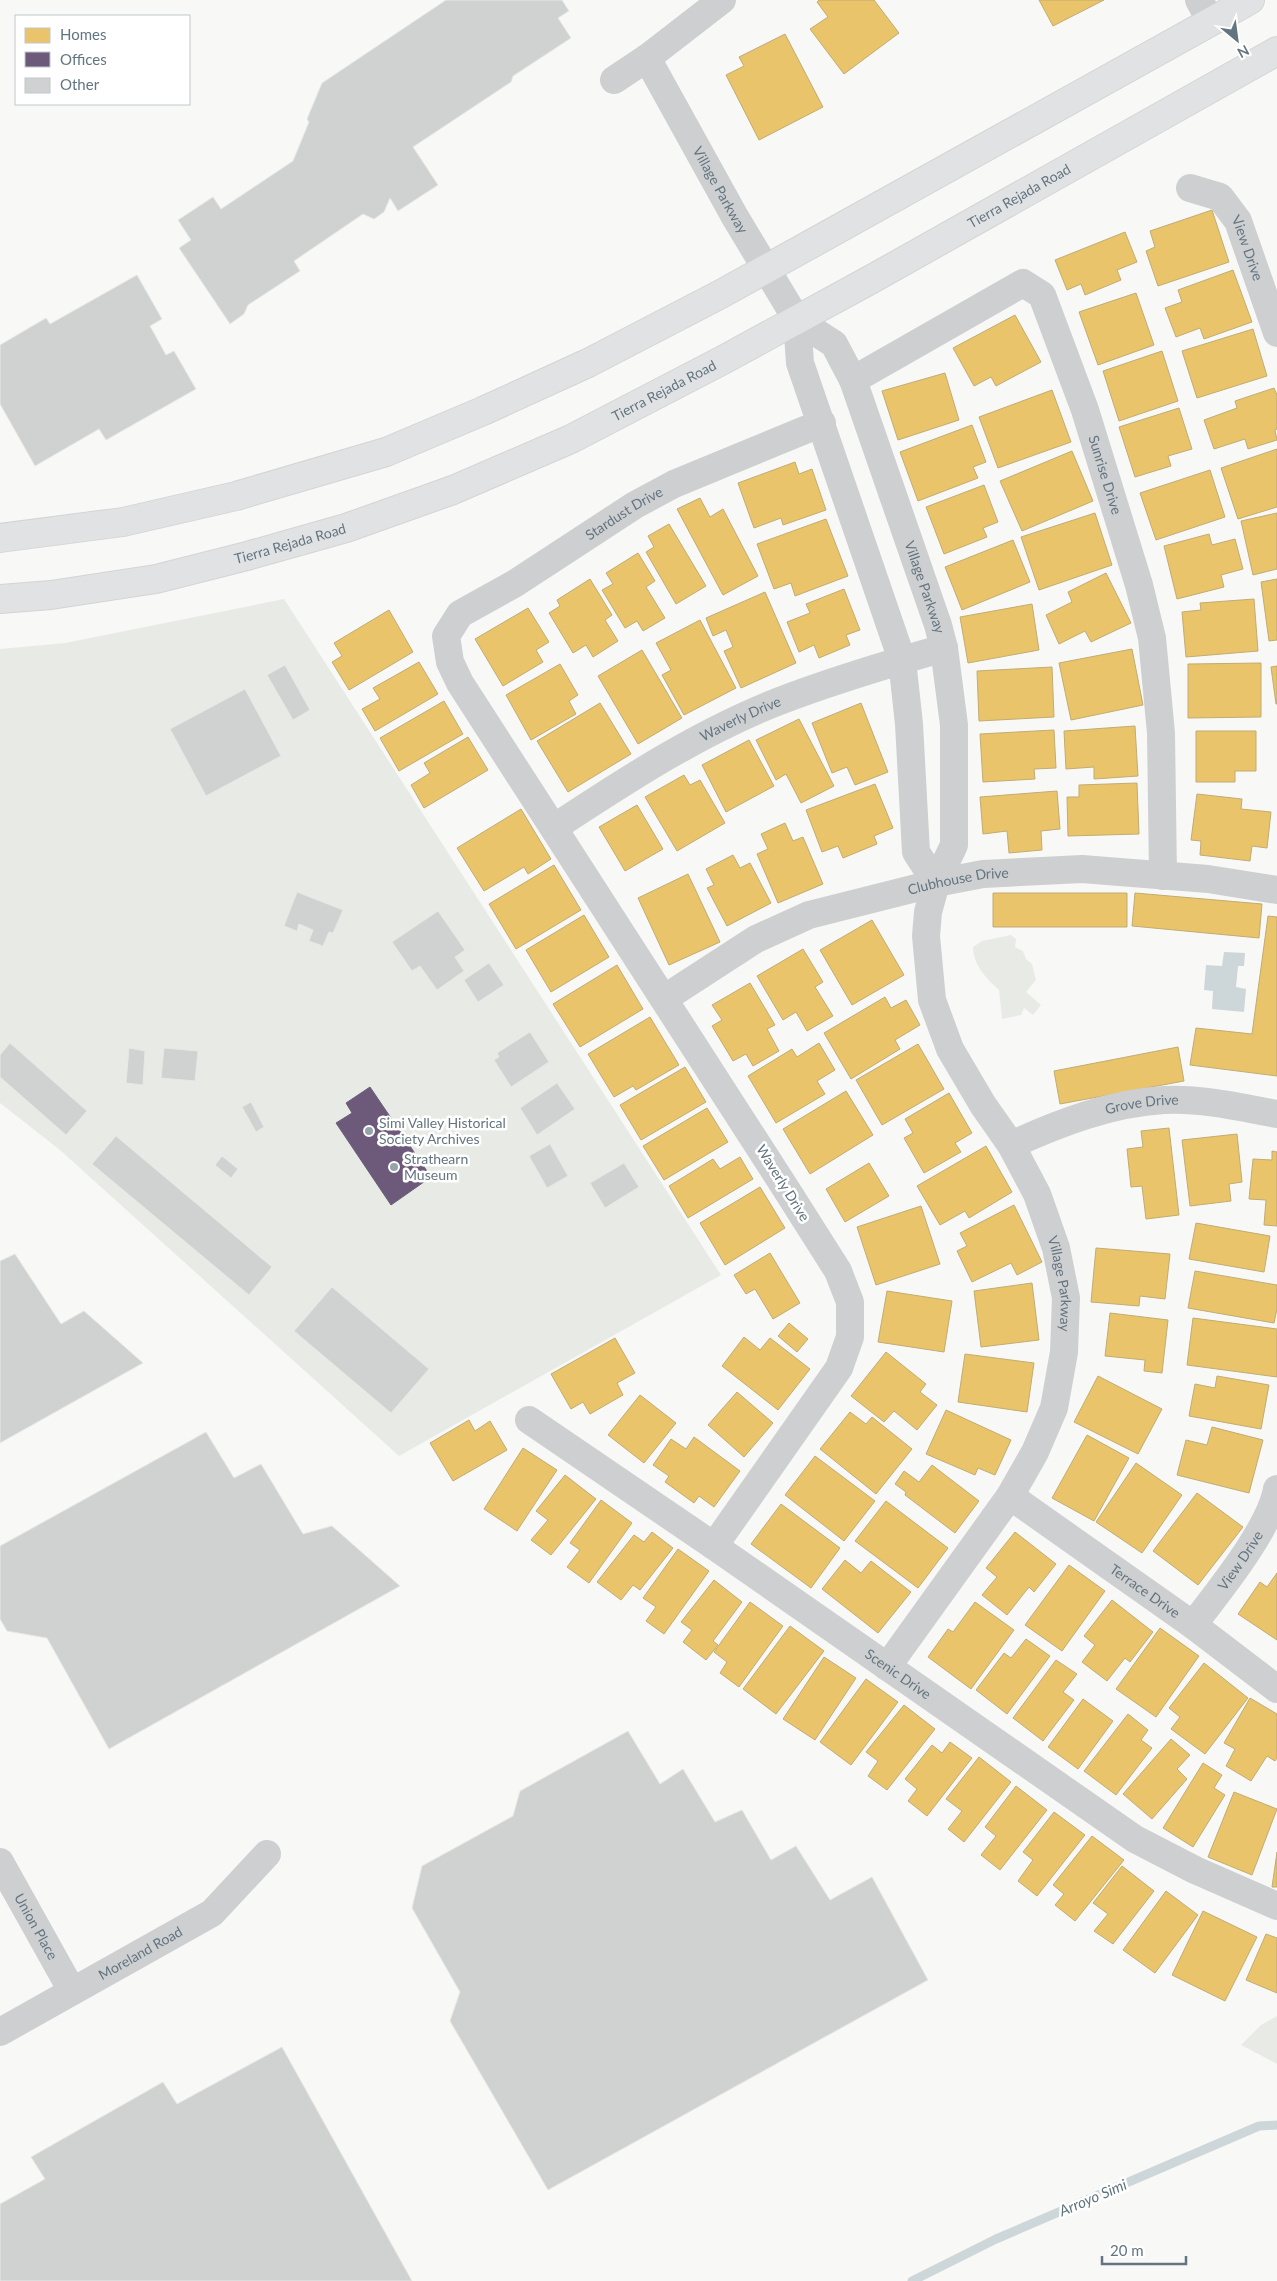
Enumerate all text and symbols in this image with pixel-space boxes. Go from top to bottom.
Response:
legend [15,15,190,105]
north arrow [1212,15,1262,65]
text: Homes [60,25,106,43]
text: N [1235,42,1252,62]
text: Offices [60,50,107,68]
text: Other [60,75,100,93]
street label: Village Parkway [690,143,752,237]
street label: Tierra Rejada Road [965,160,1073,231]
street label: View Drive [1228,211,1267,283]
street label: Tierra Rejada Road [609,356,719,424]
street label: Sunrise Drive [1085,433,1126,517]
street label: Stardust Drive [582,483,666,543]
street label: Tierra Rejada Road [232,519,348,567]
street label: Village Parkway [901,538,949,636]
street label: Waverly Drive [697,692,783,744]
street label: Clubhouse Drive [906,864,1009,898]
street label: Grove Drive [1103,1091,1179,1117]
place label: Simi Valley Historical Society Archives [379,1114,506,1147]
marker: Simi Valley Historical Society Archives [363,1125,375,1137]
street label: Waverly Drive [753,1141,814,1224]
place label: Strathearn Museum [404,1150,468,1183]
marker: Strathearn Museum [388,1161,400,1173]
street label: Village Parkway [1044,1233,1075,1333]
street label: View Drive [1214,1528,1266,1593]
street label: Terrace Drive [1107,1560,1184,1621]
street label: Scenic Drive [862,1645,934,1702]
street label: Union Place [11,1890,62,1963]
street label: Moreland Road [95,1922,185,1983]
water label: Arroyo Simi [1055,2175,1130,2220]
scale bar [1102,2234,1186,2266]
text: 20 m [1110,2241,1144,2259]

